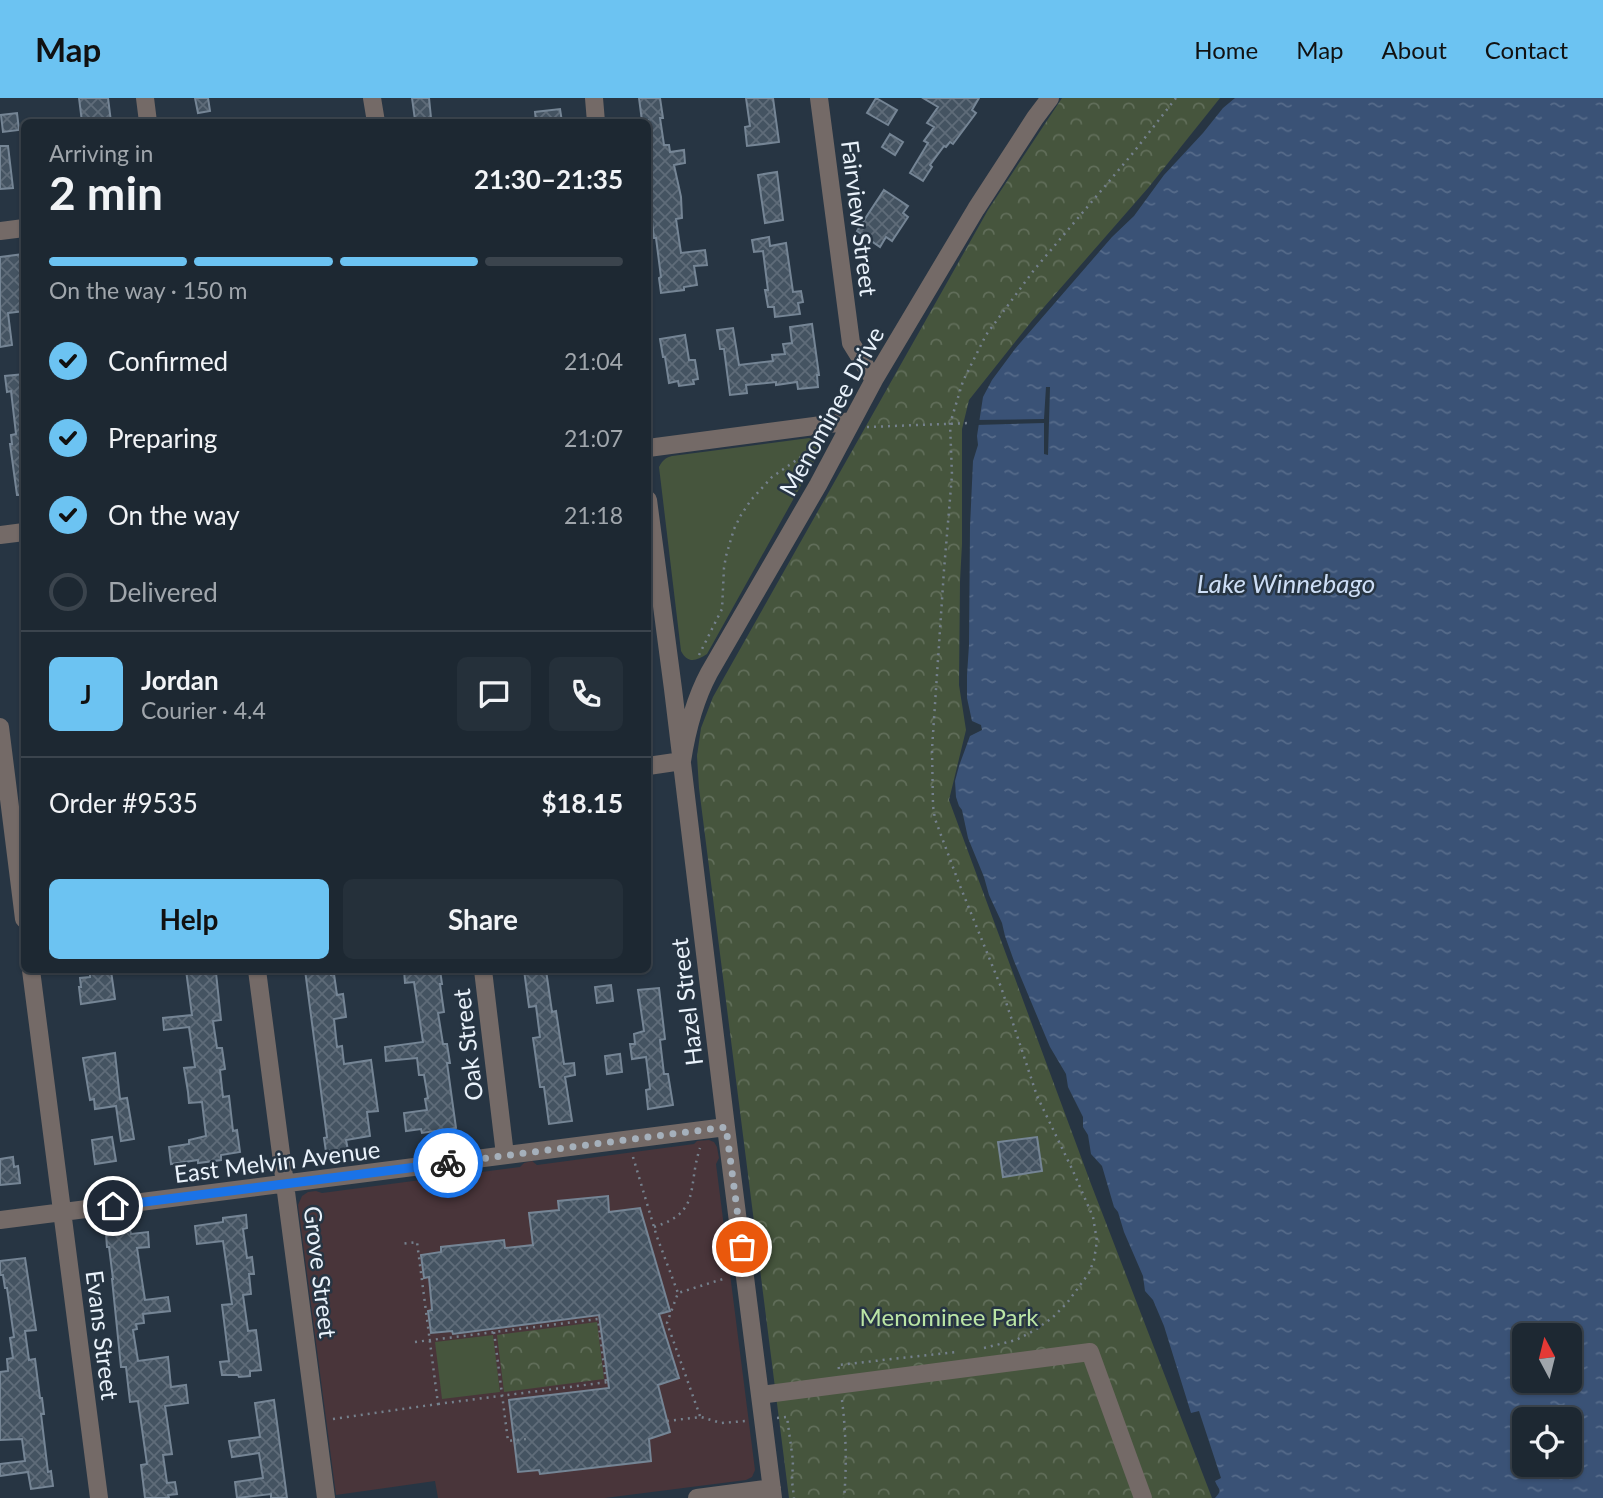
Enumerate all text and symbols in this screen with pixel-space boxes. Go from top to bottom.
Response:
text: Map [35,29,101,69]
text: Home [1194,35,1258,64]
text: Map [1296,35,1344,64]
text: About [1382,35,1447,64]
text: Contact [1485,35,1568,64]
street label: Fairview Street [836,138,884,298]
text: Arriving in [49,139,153,167]
text: 21:30–21:35 [474,163,623,195]
text: 2 min [49,165,163,220]
text: On the way · 150 m [49,276,248,304]
street label: Menominee Drive [772,321,890,501]
icon: check [49,342,87,380]
text: Confirmed [108,345,228,377]
text: 21:04 [564,347,623,375]
icon: check [49,419,87,457]
text: Preparing [108,422,217,454]
text: 21:07 [564,424,623,452]
icon: check [49,496,87,534]
text: On the way [108,499,240,531]
text: 21:18 [564,501,623,529]
water label: Lake Winnebago [1197,567,1375,599]
text: Delivered [108,576,218,608]
button: chat [457,657,531,731]
button: phone [549,657,623,731]
text: Jordan [141,664,219,696]
text: J [80,678,92,710]
text: Courier · 4.4 [141,696,266,724]
text: Order #9535 [49,787,198,819]
text: $18.15 [541,787,623,819]
button: Help [49,879,329,959]
button: Share [343,879,623,959]
street label: Hazel Street [664,936,708,1067]
street label: Oak Street [446,987,488,1103]
courier [413,1128,483,1198]
street label: East Melvin Avenue [172,1134,382,1188]
icon: bike [429,1144,467,1182]
pin [83,1176,143,1236]
icon: home [94,1187,132,1225]
street label: Grove Street [299,1204,344,1340]
pin [712,1217,772,1277]
icon: bag [723,1228,761,1266]
street label: Evans Street [81,1268,125,1402]
park label: Menominee Park [860,1302,1039,1331]
north arrow [1512,1323,1582,1393]
map controls [1512,1323,1582,1477]
button: locate [1512,1407,1582,1477]

